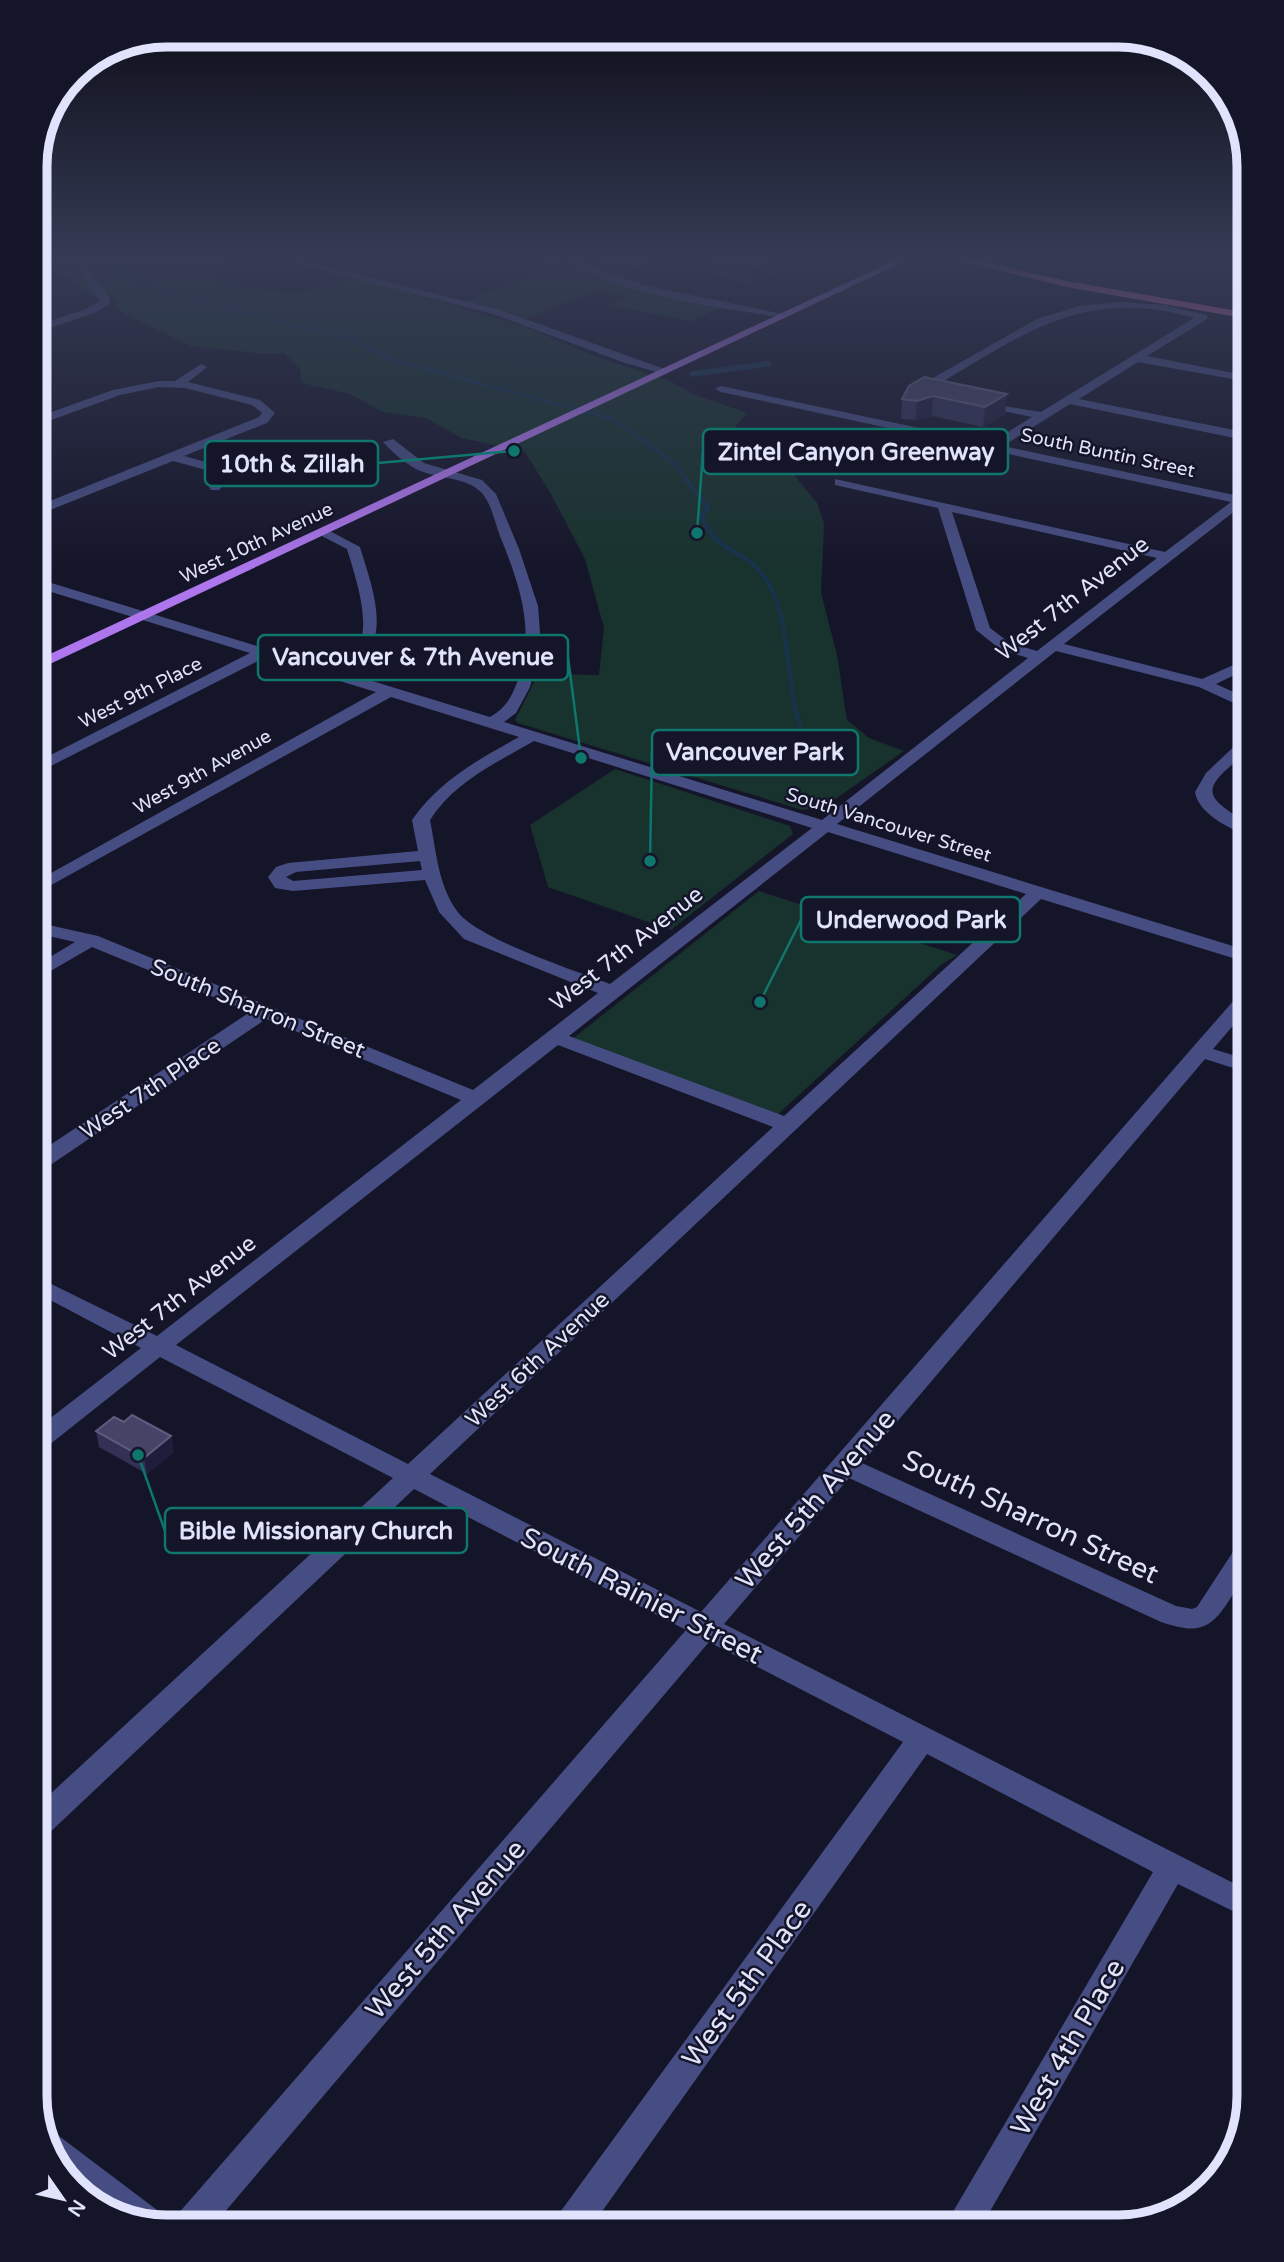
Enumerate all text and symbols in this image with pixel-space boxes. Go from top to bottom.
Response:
street label: South Buntin Street [1019,424,1197,482]
callout: Zintel Canyon Greenway [703,429,1008,474]
text: Zintel Canyon Greenway [718,438,994,467]
callout: 10th & Zillah [205,441,378,486]
text: 10th & Zillah [219,450,365,479]
street label: West 10th Avenue [177,498,336,588]
street label: West 7th Avenue [991,530,1155,667]
callout: Vancouver & 7th Avenue [258,635,568,680]
text: Vancouver & 7th Avenue [272,643,554,672]
street label: West 9th Place [75,652,206,733]
street label: West 9th Avenue [130,725,275,819]
callout: Vancouver Park [652,730,858,775]
text: Vancouver Park [666,738,844,767]
street label: South Vancouver Street [783,783,994,867]
street label: West 7th Avenue [545,880,709,1017]
callout: Underwood Park [801,897,1020,942]
text: Underwood Park [816,906,1006,935]
street label: South Sharron Street [146,953,369,1065]
street label: West 7th Place [75,1032,226,1146]
street label: West 7th Avenue [98,1229,262,1366]
street label: West 6th Avenue [460,1286,615,1434]
street label: West 5th Avenue [728,1403,903,1596]
street label: South Sharron Street [897,1443,1164,1591]
callout: Bible Missionary Church [165,1508,467,1553]
text: Bible Missionary Church [179,1517,453,1546]
street label: South Rainier Street [515,1520,768,1672]
street label: West 5th Avenue [358,1833,533,2026]
street label: West 5th Place [675,1893,819,2074]
street label: West 4th Place [1003,1953,1132,2142]
north arrow [28,2164,98,2234]
text: N [63,2195,90,2220]

